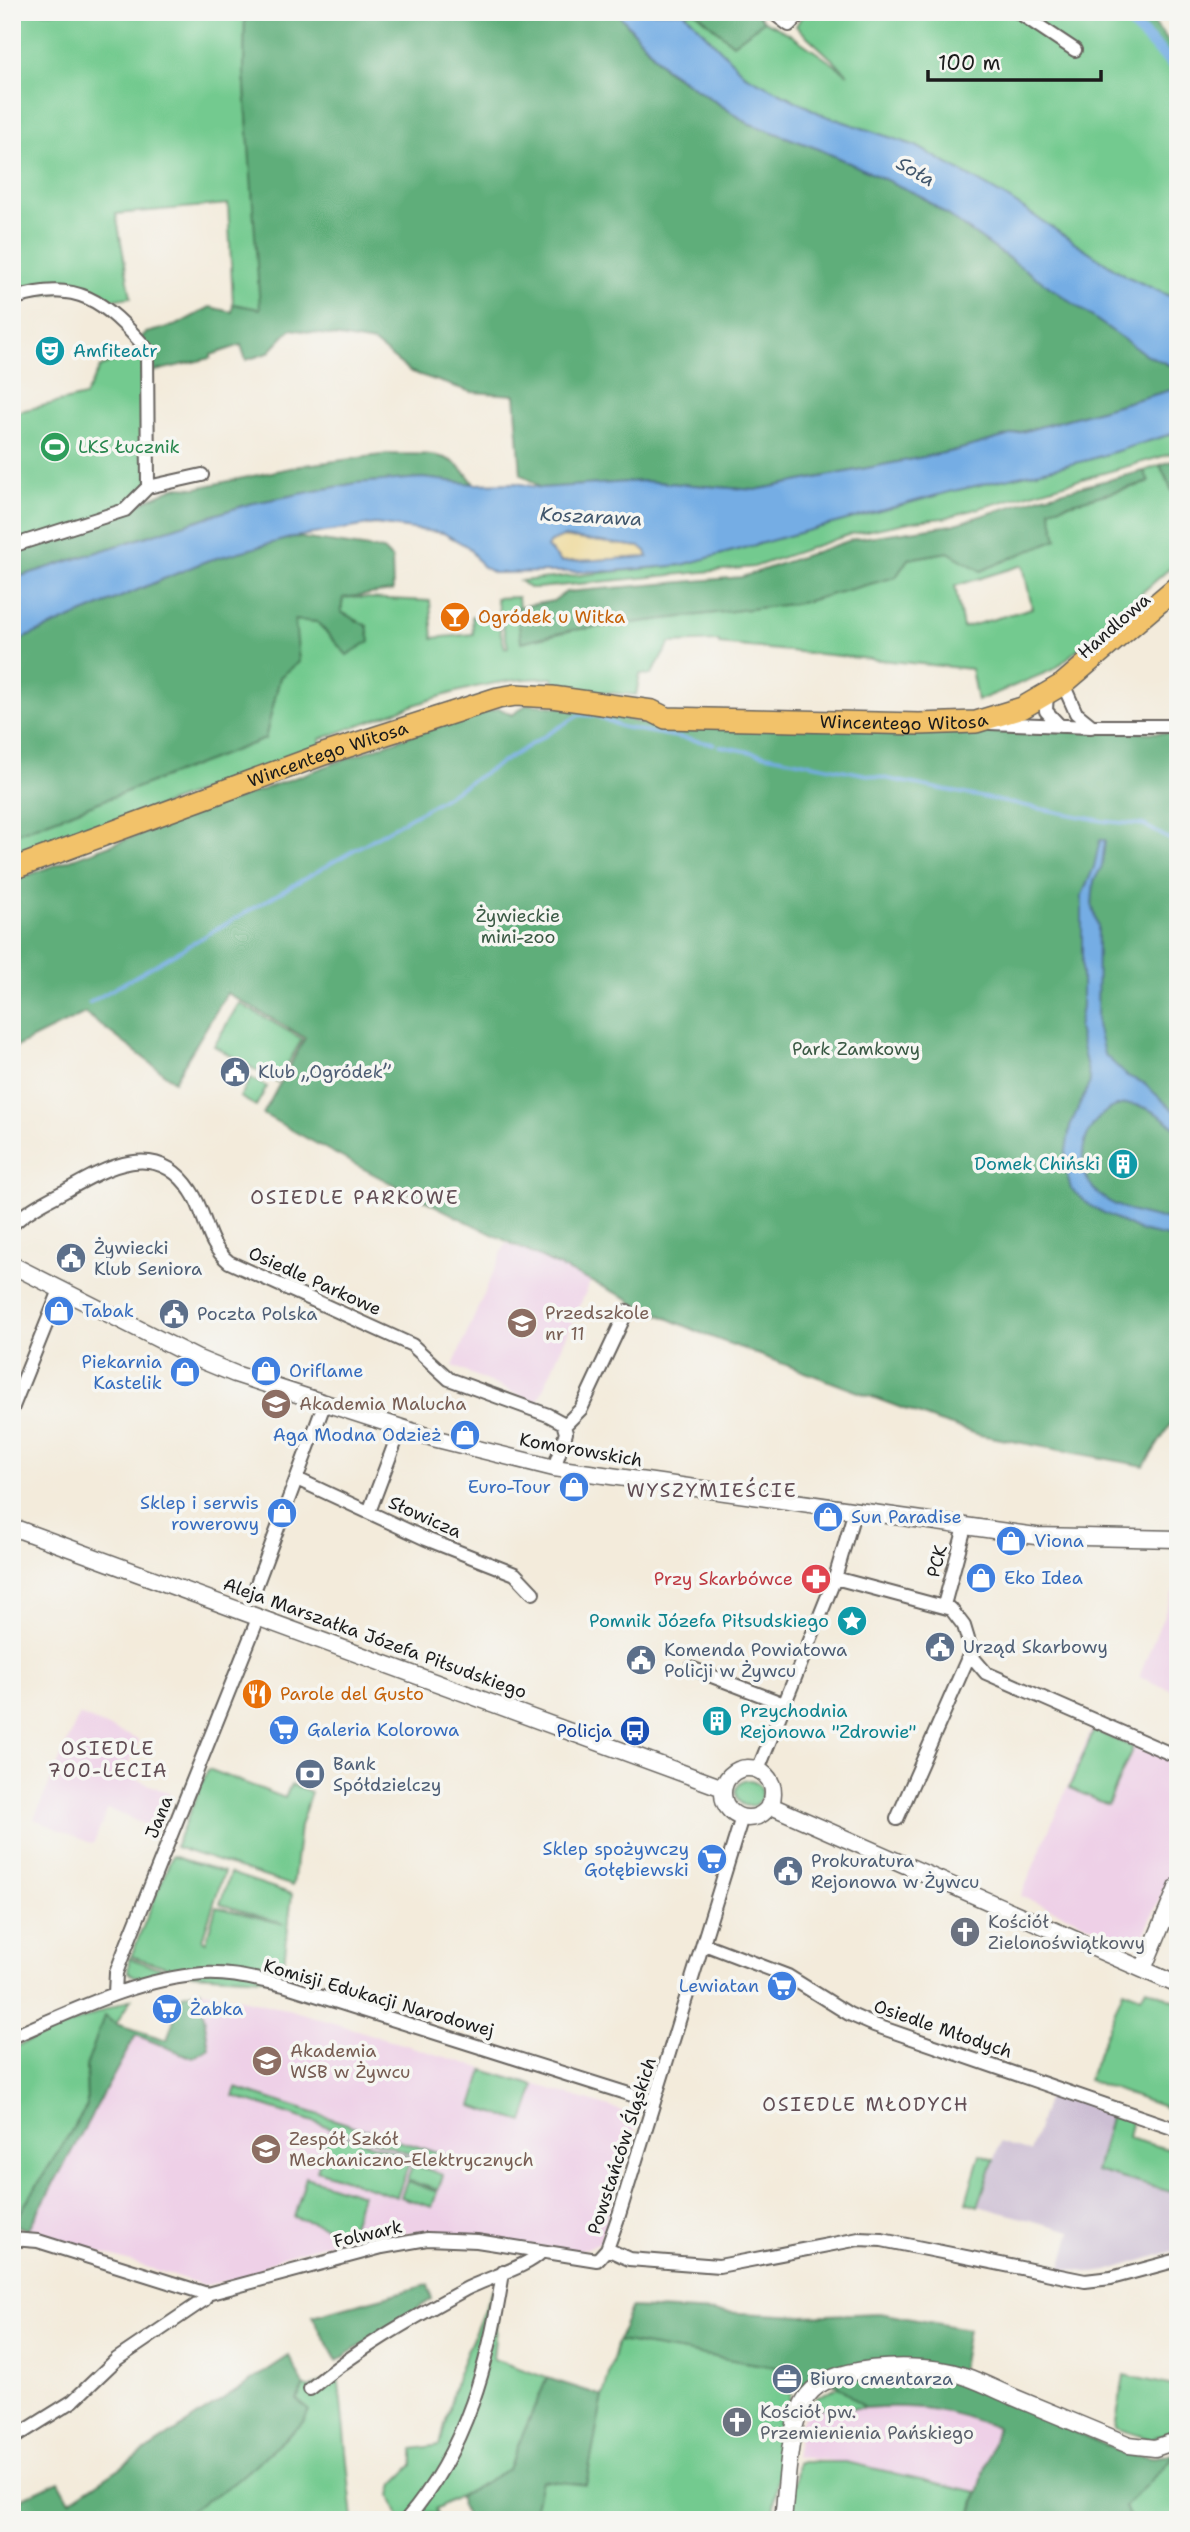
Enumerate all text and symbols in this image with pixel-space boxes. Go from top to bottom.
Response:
scale bar [928,38,1101,82]
text: 100 m [938,49,1001,77]
water label: Soła [892,150,940,192]
theatre icon: Amfiteatr [33,334,67,368]
place label: Amfiteatr [73,339,158,363]
sports icon: LKS Łucznik [38,430,72,464]
place label: LKS Łucznik [78,435,180,459]
water label: Koszarawa [539,501,643,532]
street label: Handlowa [1073,588,1155,664]
bar icon: Ogródek u Witka [438,600,472,634]
place label: Ogródek u Witka [478,605,625,629]
street label: Wincentego Witosa [819,707,991,736]
street label: Wincentego Witosa [244,716,411,793]
park label: Żywieckie mini-zoo [476,904,560,949]
park label: Park Zamkowy [792,1037,920,1061]
public building icon: Klub „Ogródek” [218,1055,252,1089]
place label: Klub „Ogródek” [258,1060,391,1084]
building icon: Domek Chiński [1106,1147,1140,1181]
place label: Domek Chiński [974,1152,1100,1176]
district label: OSIEDLE PARKOWE [250,1185,460,1210]
place label: Żywiecki Klub Seniora [94,1236,202,1281]
public building icon: Żywiecki Klub Seniora [54,1241,88,1275]
street label: Osiedle Parkowe [245,1241,385,1321]
shop icon: Tabak [42,1294,76,1328]
public building icon: Poczta Polska [157,1297,191,1331]
place label: Tabak [82,1299,134,1323]
place label: Przedszkole nr 11 [545,1301,649,1346]
place label: Poczta Polska [197,1302,317,1326]
school or university icon: Przedszkole nr 11 [505,1306,539,1340]
place label: Piekarnia Kastelik [81,1350,162,1395]
shop icon: Oriflame [249,1354,283,1388]
shop icon: Piekarnia Kastelik [168,1355,202,1389]
place label: Oriflame [289,1359,363,1383]
school or university icon: Akademia Malucha [259,1387,293,1421]
place label: Akademia Malucha [299,1392,466,1416]
shop icon: Aga Modna Odzież [448,1418,482,1452]
place label: Aga Modna Odzież [273,1423,442,1447]
street label: Komorowskich [517,1427,645,1473]
shop icon: Euro-Tour [557,1470,591,1504]
place label: Euro-Tour [468,1475,551,1499]
district label: WYSZYMIEŚCIE [626,1477,798,1503]
street label: Słowicza [385,1490,465,1544]
place label: Sklep i serwis rowerowy [140,1491,259,1536]
shop icon: Sklep i serwis rowerowy [265,1496,299,1530]
shop icon: Sun Paradise [811,1500,845,1534]
place label: Sun Paradise [851,1505,962,1529]
shop icon: Viona [994,1524,1028,1558]
place label: Viona [1034,1529,1084,1553]
street label: PCK [921,1542,953,1580]
shop icon: Eko Idea [964,1561,998,1595]
pharmacy icon: Przy Skarbówce [799,1562,833,1596]
place label: Eko Idea [1004,1566,1083,1590]
place label: Przy Skarbówce [654,1567,793,1591]
street label: Aleja Marszałka Józefa Piłsudskiego [220,1572,530,1704]
place icon: Pomnik Józefa Piłsudskiego [835,1604,869,1638]
place label: Pomnik Józefa Piłsudskiego [589,1609,829,1633]
public building icon: Urząd Skarbowy [923,1630,957,1664]
place label: Urząd Skarbowy [963,1635,1108,1659]
place label: Komenda Powiatowa Policji w Żywcu [664,1638,847,1683]
public building icon: Komenda Powiatowa Policji w Żywcu [624,1643,658,1677]
restaurant icon: Parole del Gusto [240,1677,274,1711]
place label: Parole del Gusto [280,1682,424,1706]
place label: Przychodnia Rejonowa "Zdrowie" [740,1699,917,1744]
building icon: Przychodnia Rejonowa "Zdrowie" [700,1704,734,1738]
supermarket icon: Galeria Kolorowa [267,1713,301,1747]
bus stop icon: Policja [618,1714,652,1748]
place label: Galeria Kolorowa [307,1718,459,1742]
place label: Policja [556,1719,612,1743]
district label: OSIEDLE 700-LECIA [48,1736,168,1783]
place label: Bank Spółdzielczy [333,1752,441,1797]
bank icon: Bank Spółdzielczy [293,1757,327,1791]
street label: Jana [140,1792,178,1842]
place label: Sklep spożywczy Gołębiewski [543,1837,689,1882]
supermarket icon: Sklep spożywczy Gołębiewski [695,1842,729,1876]
place label: Prokuratura Rejonowa w Żywcu [811,1849,979,1894]
public building icon: Prokuratura Rejonowa w Żywcu [771,1854,805,1888]
place label: Kościół Zielonoświątkowy [988,1910,1145,1955]
church icon: Kościół Zielonoświątkowy [948,1915,982,1949]
street label: Komisji Edukacji Narodowej [261,1954,497,2042]
supermarket icon: Lewiatan [765,1969,799,2003]
place label: Lewiatan [679,1974,759,1998]
supermarket icon: Żabka [150,1992,184,2026]
street label: Osiedle Młodych [871,1994,1015,2064]
place label: Żabka [190,1997,243,2021]
place label: Akademia WSB w Żywcu [290,2039,410,2084]
school or university icon: Akademia WSB w Żywcu [250,2044,284,2078]
street label: Powstańców Śląskich [582,2054,662,2238]
district label: OSIEDLE MŁODYCH [762,2092,970,2117]
place label: Zespół Szkół Mechaniczno-Elektrycznych [289,2127,534,2172]
school or university icon: Zespół Szkół Mechaniczno-Elektrycznych [249,2132,283,2166]
street label: Folwark [331,2214,405,2254]
office icon: Biuro cmentarza [770,2362,804,2396]
place label: Biuro cmentarza [810,2367,953,2391]
place label: Kościół pw. Przemienienia Pańskiego [760,2400,974,2445]
church icon: Kościół pw. Przemienienia Pańskiego [720,2405,754,2439]

